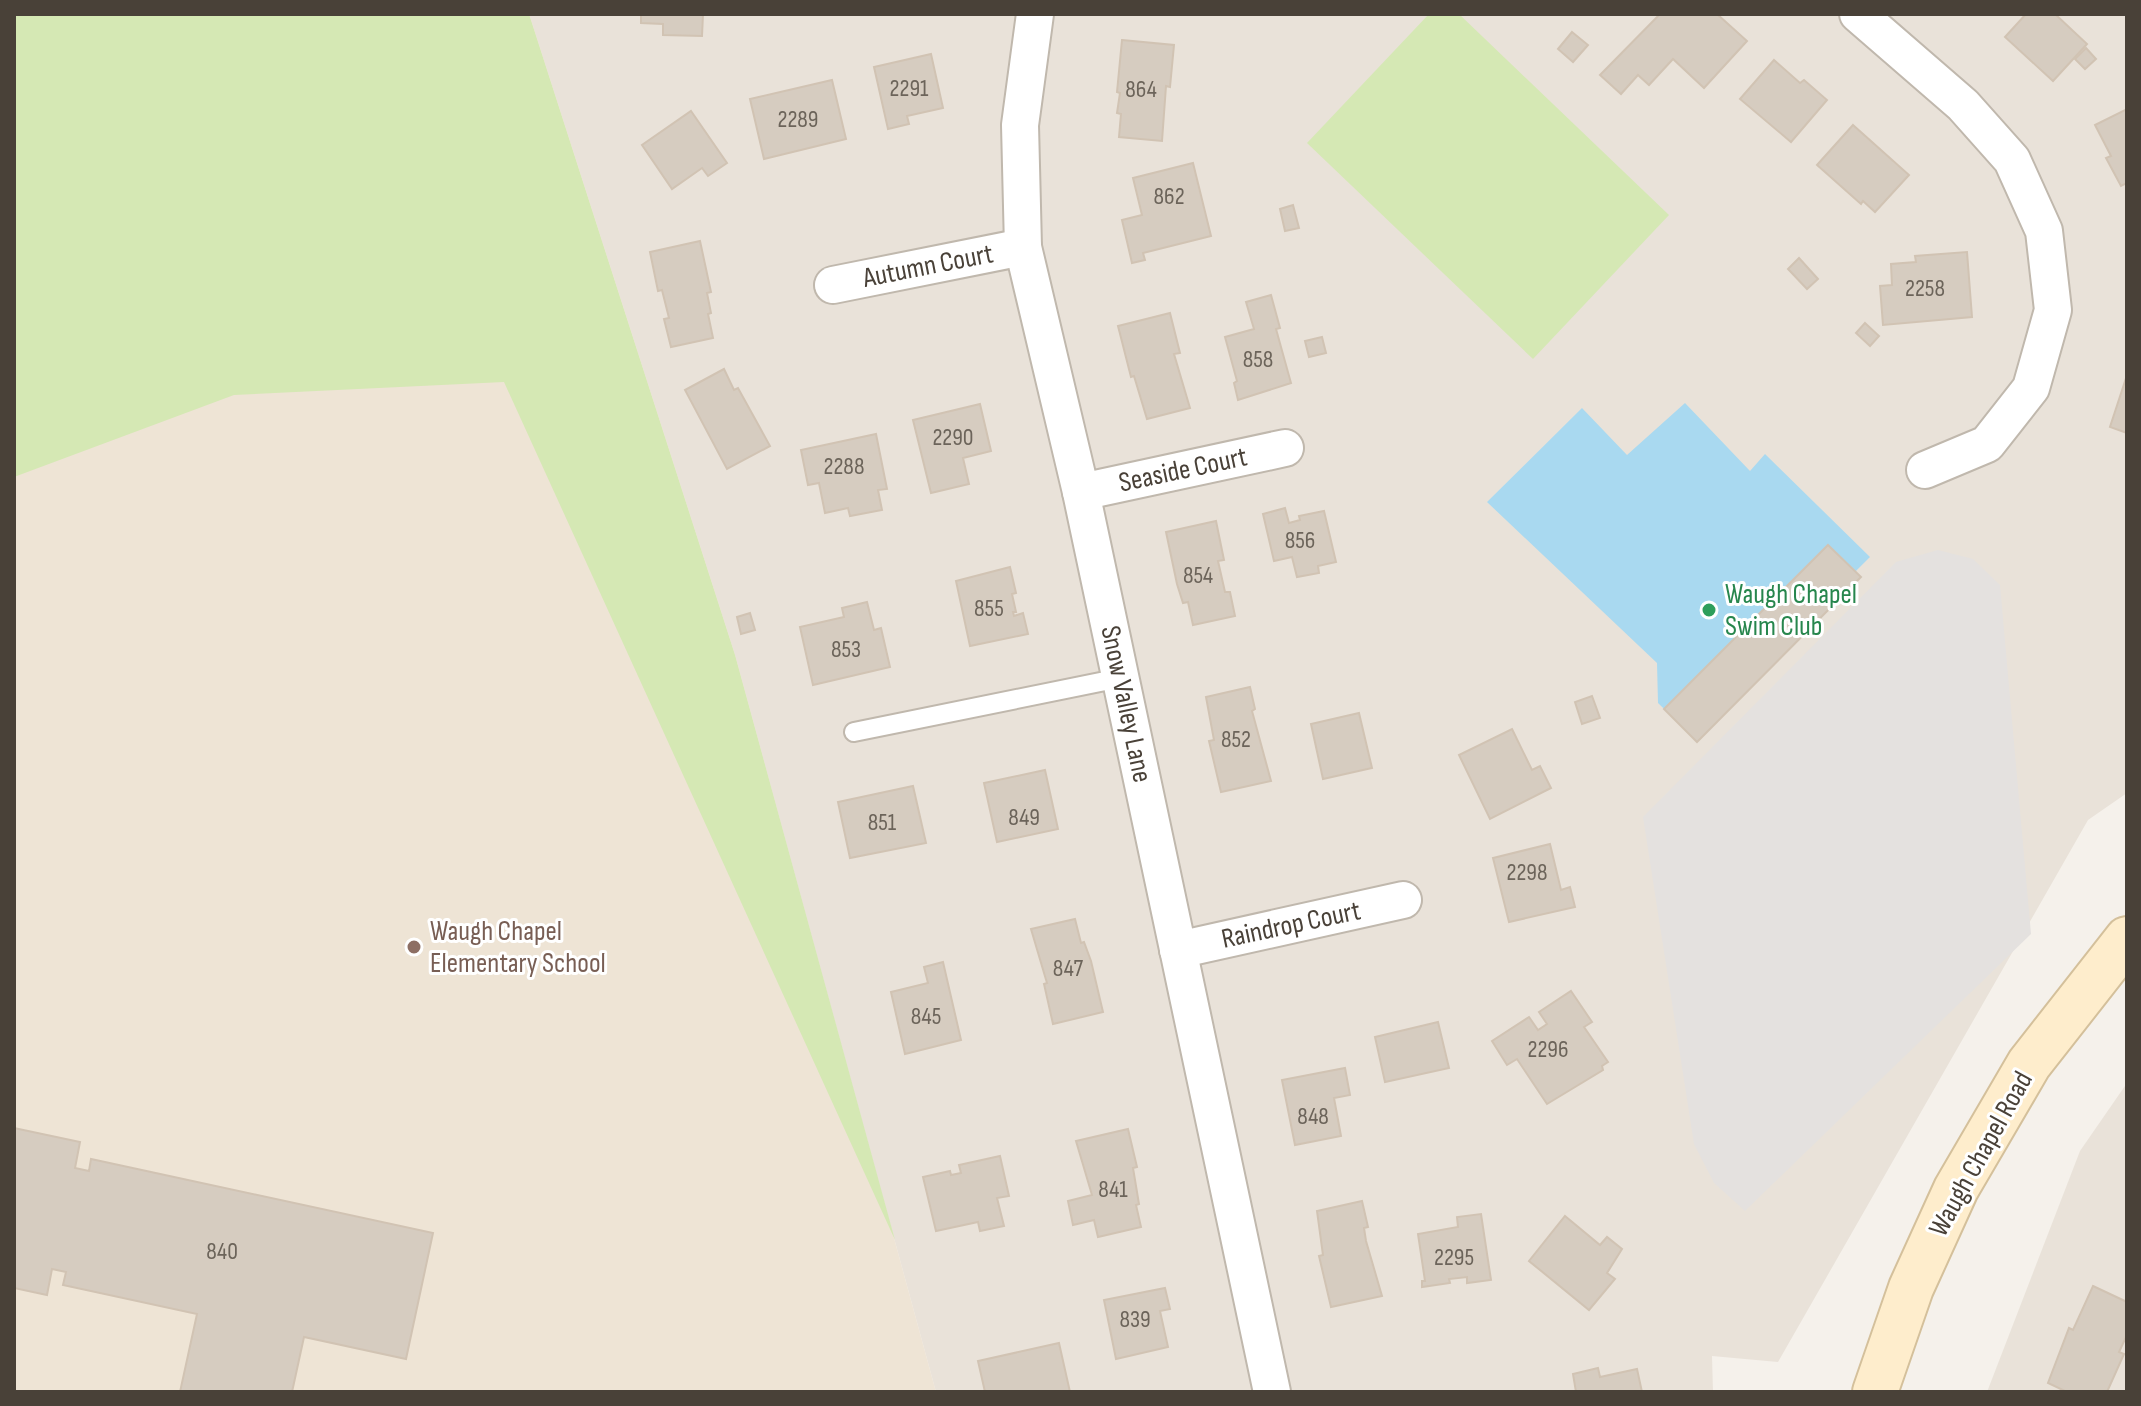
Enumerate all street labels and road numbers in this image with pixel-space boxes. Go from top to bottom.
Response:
street label: Autumn Court [859,237,996,295]
street label: Seaside Court [1116,440,1250,500]
street label: Snow Valley Lane [1093,623,1159,785]
street label: Raindrop Court [1219,894,1363,956]
street label: Waugh Chapel Road [1922,1066,2040,1242]

